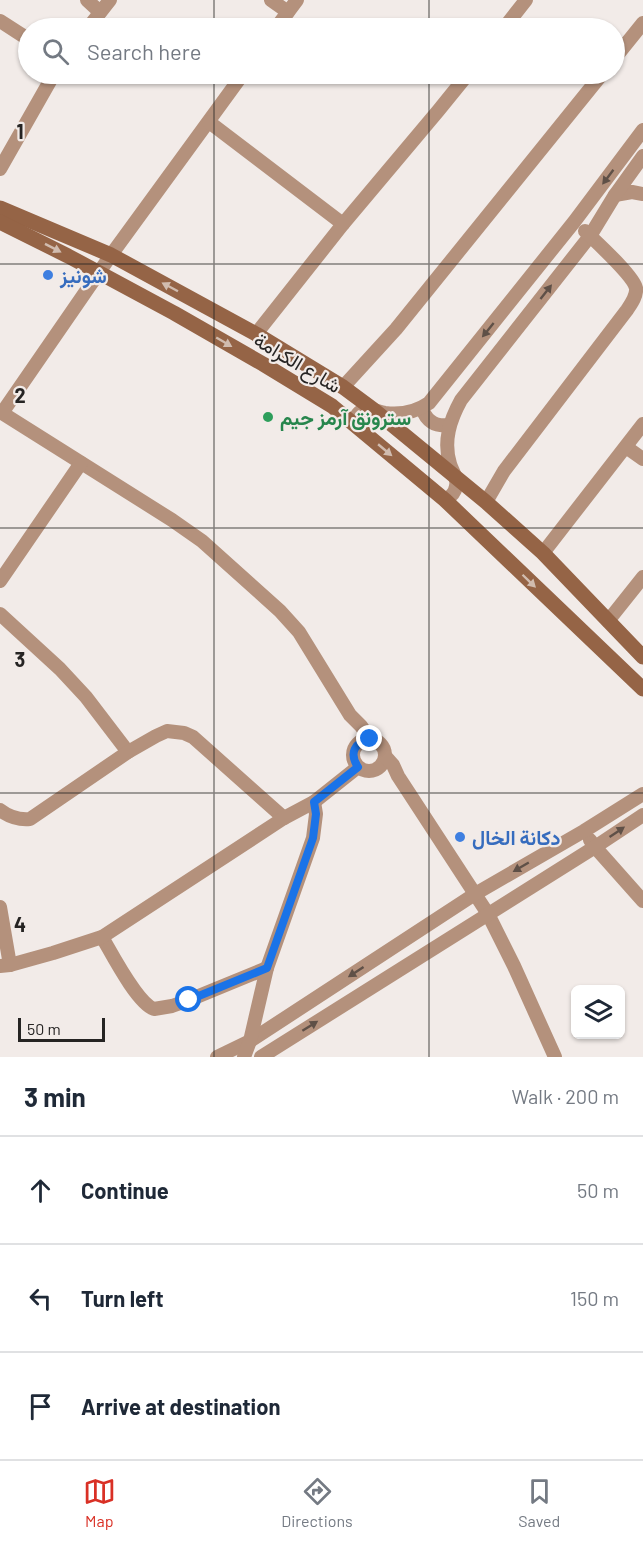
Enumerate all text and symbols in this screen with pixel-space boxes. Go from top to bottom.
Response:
search box [18,18,625,84]
icon: search [39,35,72,68]
text: Search here [87,38,201,64]
text: 1 [16,119,24,143]
one-way arrow [602,168,614,184]
one-way arrow [44,243,61,252]
place label: شونيز [59,263,107,289]
marker: شونيز [41,268,55,282]
one-way arrow [161,282,178,292]
one-way arrow [540,284,552,299]
one-way arrow [481,322,494,338]
street label: شارع الكرامة [249,327,346,400]
one-way arrow [215,336,232,346]
text: 2 [14,383,26,407]
place label: سترونق آرمز جيم [280,405,411,431]
marker: سترونق آرمز جيم [261,410,275,424]
one-way arrow [377,443,393,456]
one-way arrow [522,574,537,588]
text: 3 [15,647,25,671]
route end [356,725,382,751]
place label: دكانة الخال [472,825,560,850]
one-way arrow [609,826,625,838]
marker: دكانة الخال [453,830,467,844]
one-way arrow [513,862,529,873]
text: 4 [14,912,26,936]
one-way arrow [348,966,364,977]
map controls [571,985,625,1039]
button: layers [571,985,625,1039]
route start [175,986,201,1012]
scale bar [18,1015,105,1042]
text: 50 m [27,1019,61,1038]
one-way arrow [302,1020,318,1031]
text: 3 min [24,1081,86,1112]
text: Walk · 200 m [511,1084,619,1108]
icon: ahead [24,1174,57,1207]
text: Continue [81,1177,169,1203]
text: 50 m [577,1178,619,1202]
icon: left [24,1282,57,1315]
text: Turn left [81,1285,164,1311]
text: 150 m [570,1286,619,1310]
icon: arrive [24,1390,57,1423]
text: Arrive at destination [81,1393,280,1419]
tab: Map [83,1475,116,1530]
tab: Directions [281,1475,353,1530]
tab: Saved [518,1475,560,1530]

